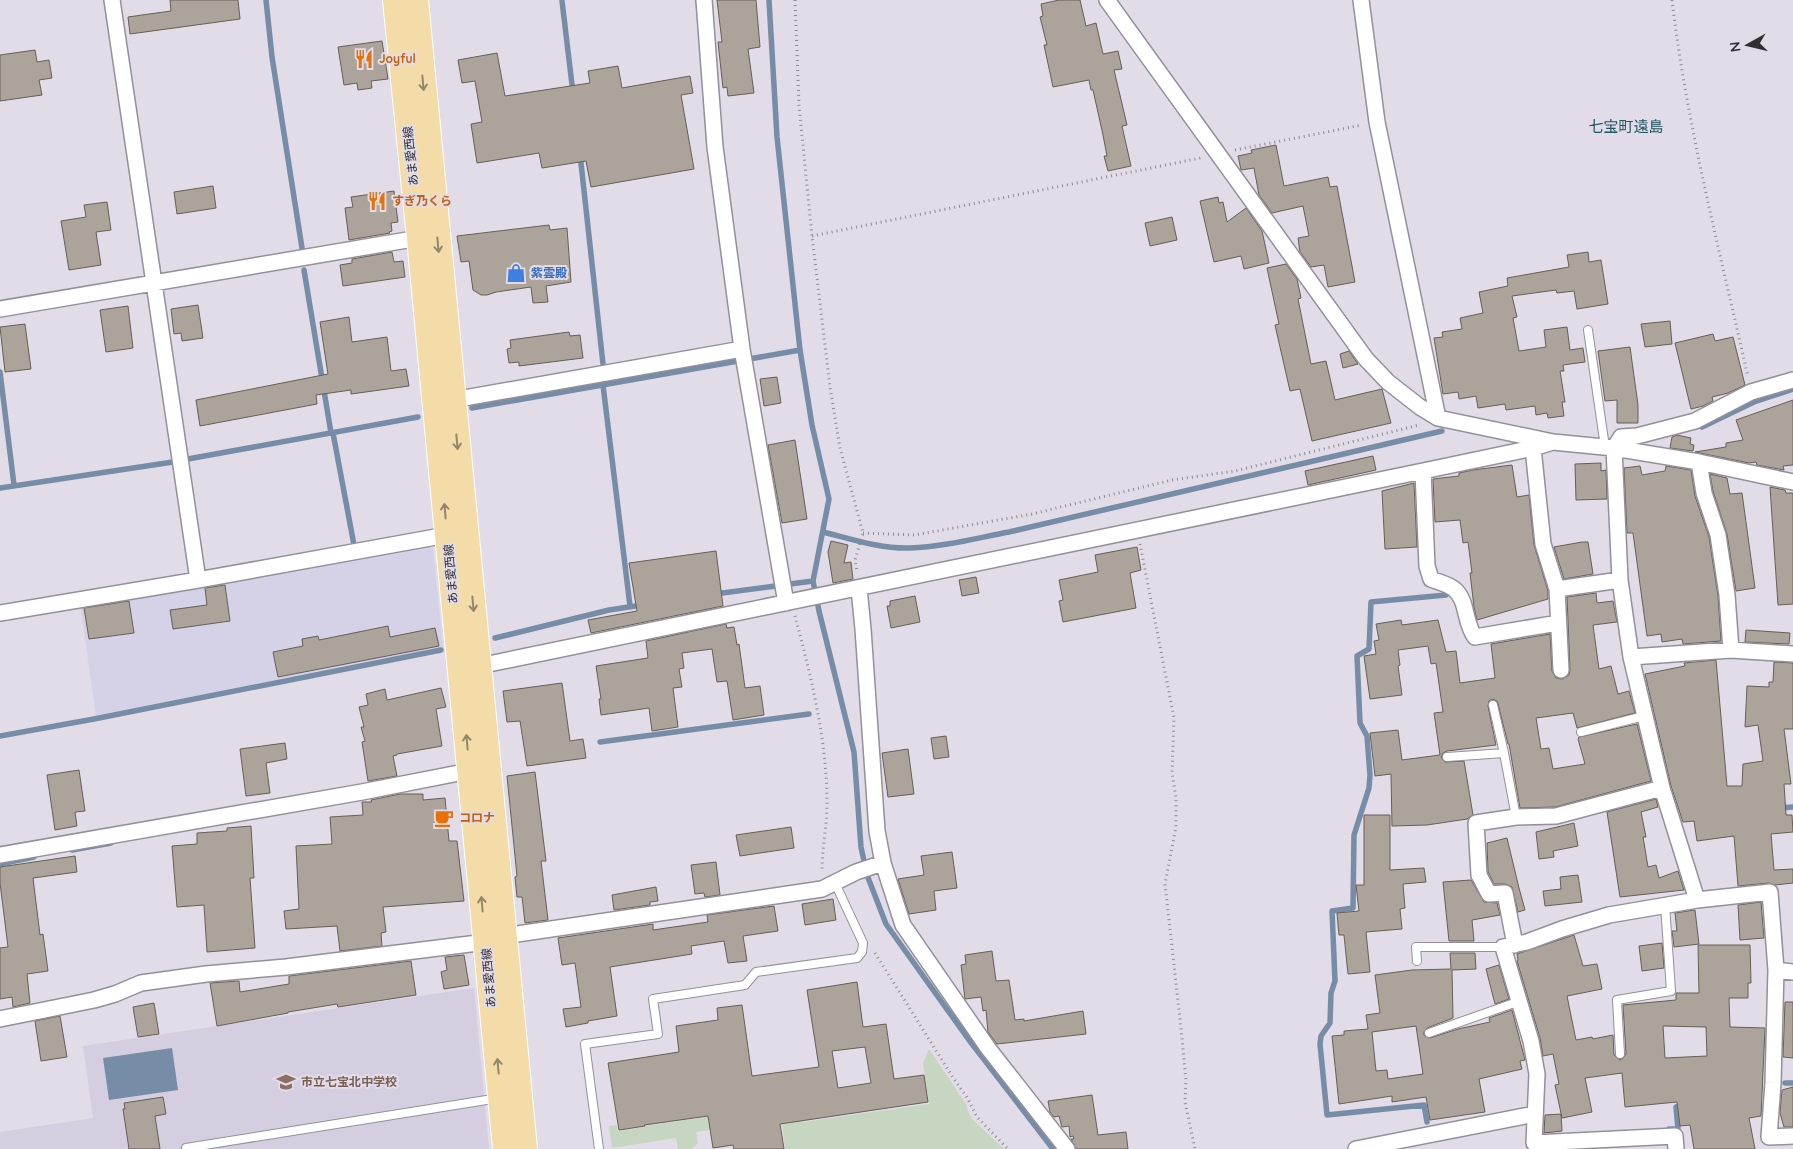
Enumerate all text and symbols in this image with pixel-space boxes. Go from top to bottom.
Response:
north arrow [1723,20,1773,70]
text: N [1725,40,1745,53]
restaurant icon: Joyful [353,48,375,70]
place label: Joyful [379,51,416,66]
one-way arrow [418,75,428,91]
district label: 七宝町遠島 [1588,117,1664,136]
street label: あま愛西線 [400,125,421,187]
restaurant icon: すぎ乃くら [366,190,388,212]
place label: すぎ乃くら [392,193,452,208]
one-way arrow [434,237,443,253]
shop icon: 紫雲殿 [505,262,527,284]
place label: 紫雲殿 [531,265,567,280]
one-way arrow [452,434,462,450]
one-way arrow [440,503,450,519]
street label: あま愛西線 [440,543,461,605]
one-way arrow [468,595,477,611]
one-way arrow [462,734,472,750]
cafe icon: コロナ [433,807,455,829]
place label: コロナ [459,810,495,825]
one-way arrow [477,896,487,912]
street label: あま愛西線 [478,947,499,1009]
one-way arrow [493,1058,502,1074]
school or university icon: 市立七宝北中学校 [275,1071,297,1093]
place label: 市立七宝北中学校 [301,1074,397,1089]

